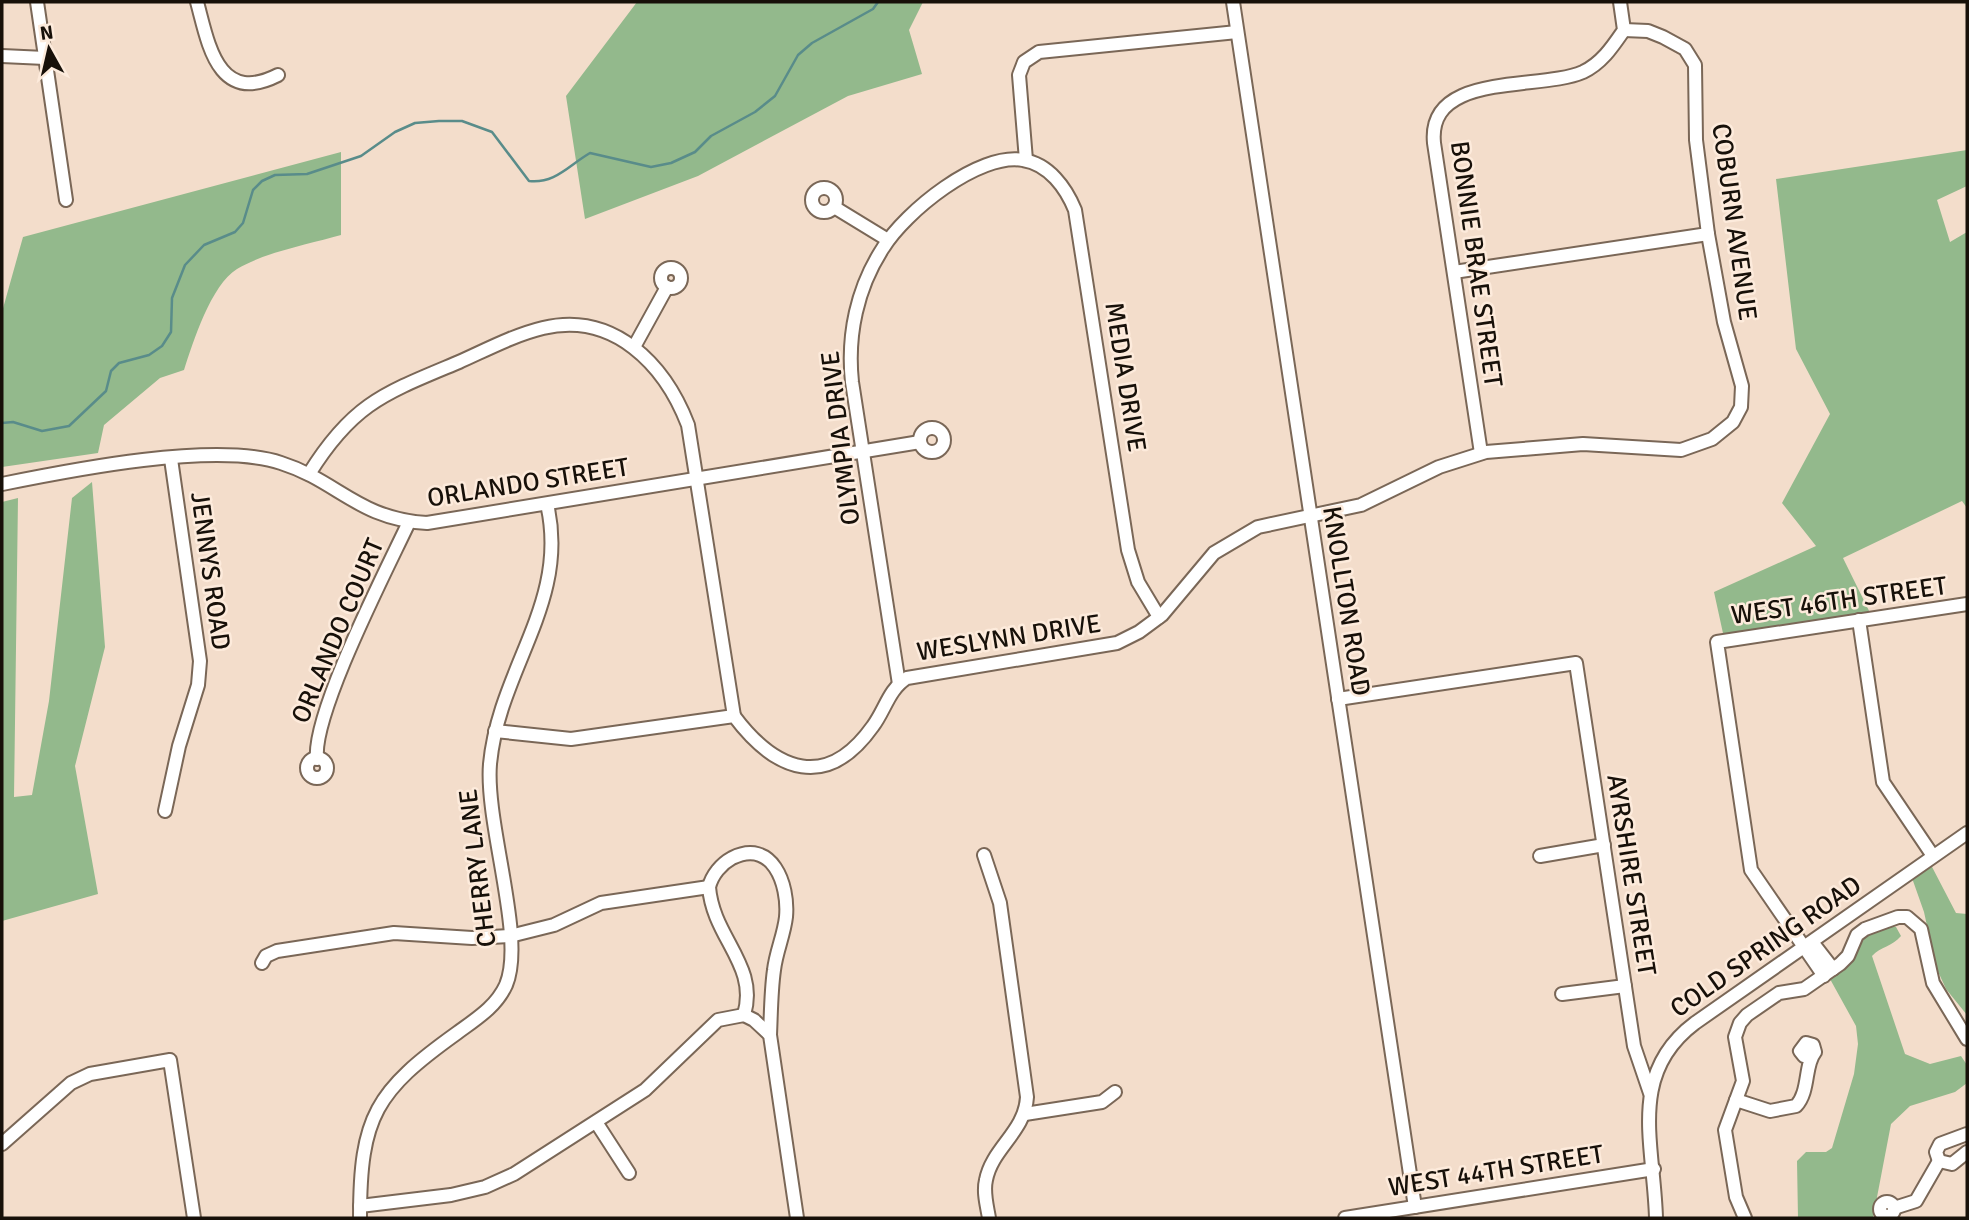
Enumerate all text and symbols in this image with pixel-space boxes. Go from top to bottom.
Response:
north arrow [14,14,84,84]
text: N [39,20,55,46]
street label: COBURN AVENUE [1704,121,1764,323]
street label: BONNIE BRAE STREET [1443,139,1509,389]
street label: MEDIA DRIVE [1097,300,1153,454]
street label: OLYMPIA DRIVE [814,349,868,527]
street label: ORLANDO STREET [425,451,631,515]
street label: JENNYS ROAD [183,490,237,652]
street label: KNOLLTON ROAD [1315,504,1377,698]
street label: ORLANDO COURT [285,534,391,728]
street label: WEST 46TH STREET [1729,570,1949,632]
street label: WESLYNN DRIVE [915,608,1103,668]
street label: AYRSHIRE STREET [1599,772,1663,978]
street label: CHERRY LANE [452,787,504,949]
street label: COLD SPRING ROAD [1664,869,1868,1025]
street label: WEST 44TH STREET [1386,1138,1606,1204]

